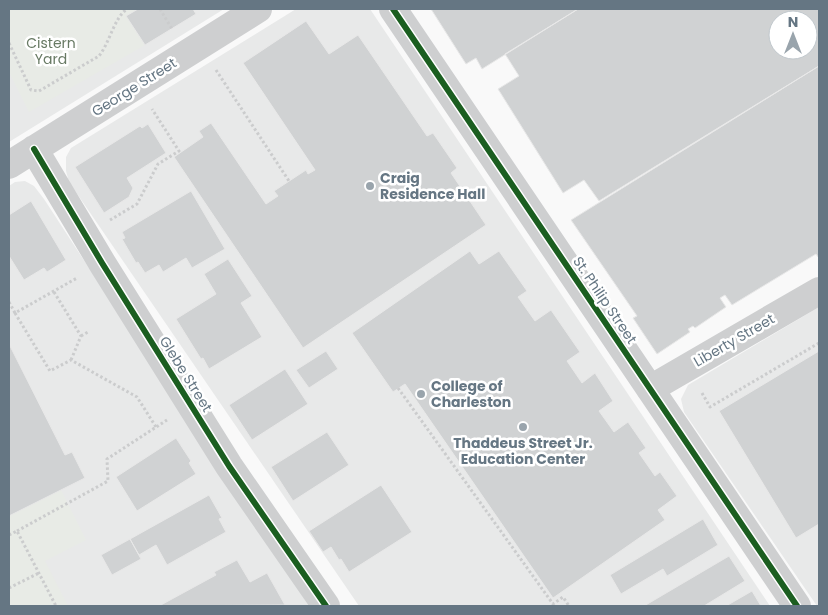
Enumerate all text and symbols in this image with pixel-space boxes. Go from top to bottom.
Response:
north arrow [768,10,818,60]
text: N [788,12,798,32]
park label: Cistern Yard [26,33,76,69]
street label: George Street [88,53,180,121]
place label: Craig Residence Hall [380,168,485,204]
marker: Craig Residence Hall [364,180,376,192]
street label: St. Philip Street [568,252,642,348]
street label: Liberty Street [690,309,778,371]
street label: Glebe Street [155,332,217,416]
place label: College of Charleston [431,376,511,412]
marker: College of Charleston [415,388,427,400]
marker: Thaddeus Street Jr. Education Center [517,421,529,433]
place label: Thaddeus Street Jr. Education Center [453,433,593,469]

